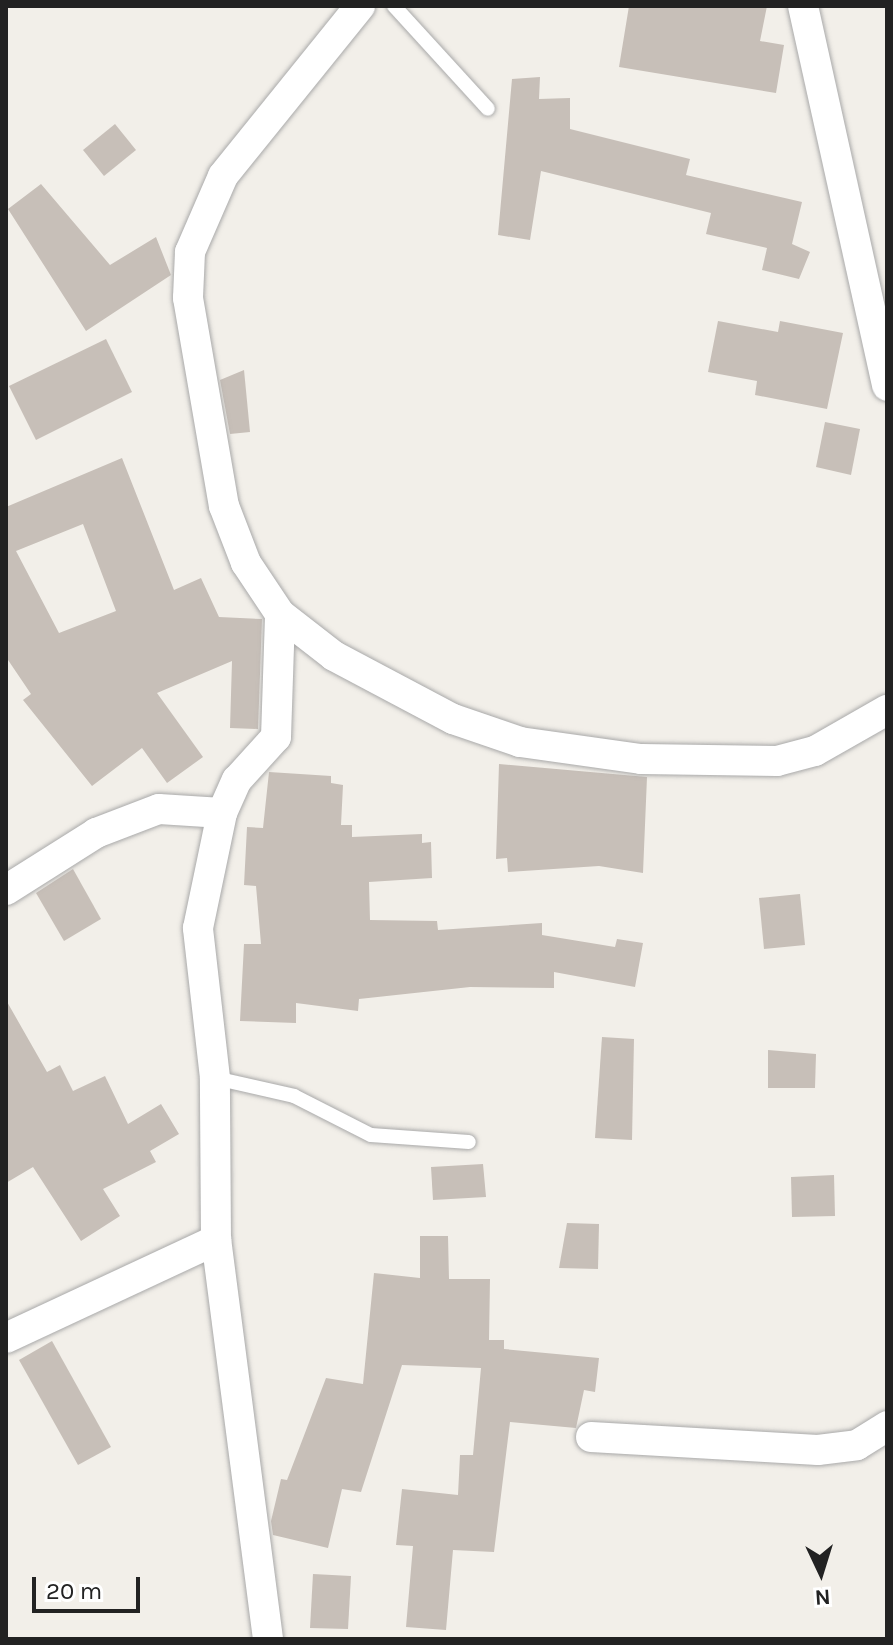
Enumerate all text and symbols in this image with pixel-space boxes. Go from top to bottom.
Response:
north arrow [781,1533,861,1613]
scale bar [36,1561,144,1611]
text: 20 m [46,1577,102,1605]
text: N [814,1583,831,1610]

